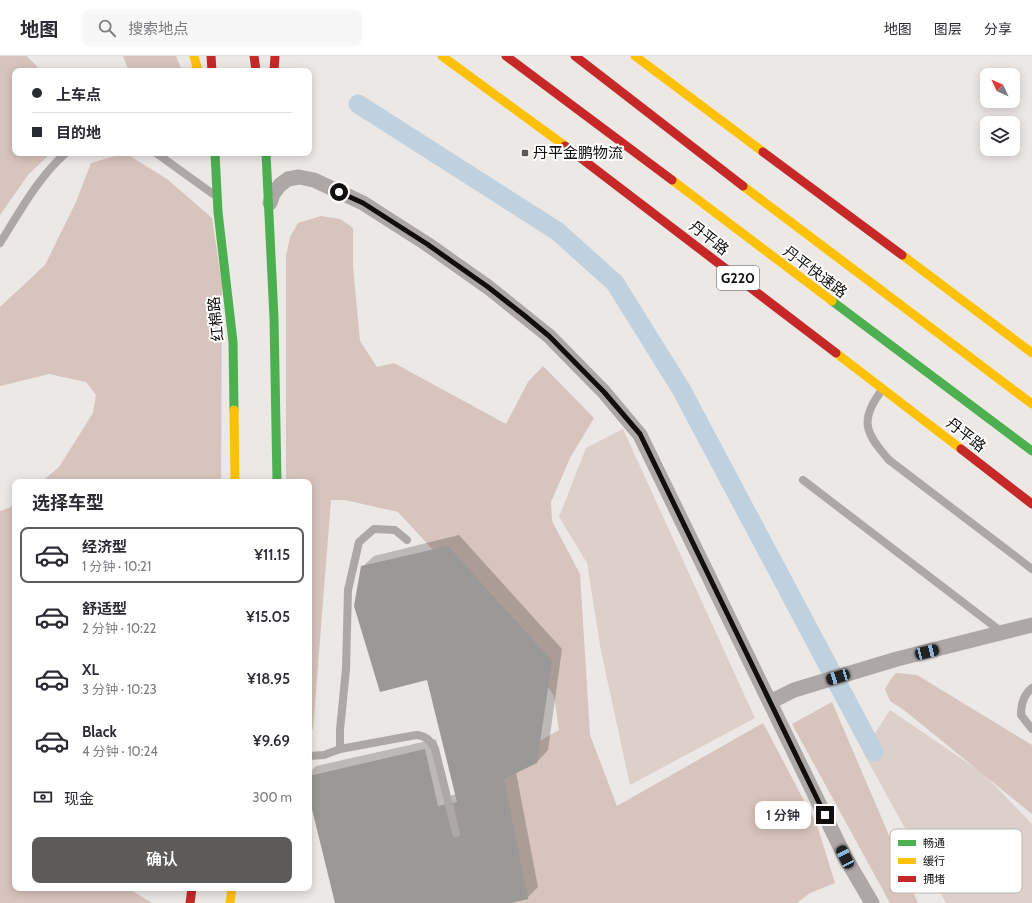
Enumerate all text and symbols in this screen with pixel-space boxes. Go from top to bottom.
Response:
search box [82,10,362,46]
icon: search [96,17,118,39]
text: 地图 [20,18,58,41]
text: 搜索地点 [128,20,188,38]
text: 地图 [884,20,912,38]
text: 图层 [934,20,962,38]
text: 分享 [984,20,1012,38]
north arrow [980,68,1020,108]
map controls [980,68,1020,156]
text: 上车点 [56,86,101,104]
button: layers [980,116,1020,156]
text: 目的地 [56,124,101,142]
place label: 丹平金鹏物流 [533,144,623,162]
marker: 丹平金鹏物流 [520,148,530,158]
route start [330,183,348,201]
street label: 丹平路 [686,217,732,259]
street label: 丹平快速路 [780,242,850,302]
road number: G220 [717,266,759,290]
street label: 红棉路 [205,296,227,342]
street label: 丹平路 [943,414,989,456]
text: 选择车型 [32,492,104,514]
icon: car [34,537,70,573]
text: 经济型 [82,538,127,556]
text: ¥11.15 [254,546,290,564]
text: 1 分钟 · 10:21 [82,558,151,574]
icon: car [34,599,70,635]
text: 舒适型 [82,600,127,618]
text: ¥15.05 [246,608,290,626]
text: 2 分钟 · 10:22 [82,620,156,636]
car [914,643,940,661]
icon: car [34,661,70,697]
text: XL [82,661,99,679]
car [825,668,851,686]
text: ¥18.95 [247,670,290,688]
text: 3 分钟 · 10:23 [82,681,157,697]
icon: car [34,723,70,759]
text: Black [82,723,117,741]
text: ¥9.69 [253,732,290,750]
text: 4 分钟 · 10:24 [82,743,158,759]
icon: cash [32,786,54,808]
text: 300 m [252,789,292,805]
text: 现金 [64,790,94,808]
callout: 1 分钟 [755,801,811,829]
route end [816,806,834,824]
text: 1 分钟 [766,807,800,823]
legend [890,829,1022,893]
text: 畅通 [923,836,945,850]
button: 确认 [32,837,292,883]
car [834,844,856,870]
text: 缓行 [923,854,945,868]
text: 拥堵 [923,872,945,886]

